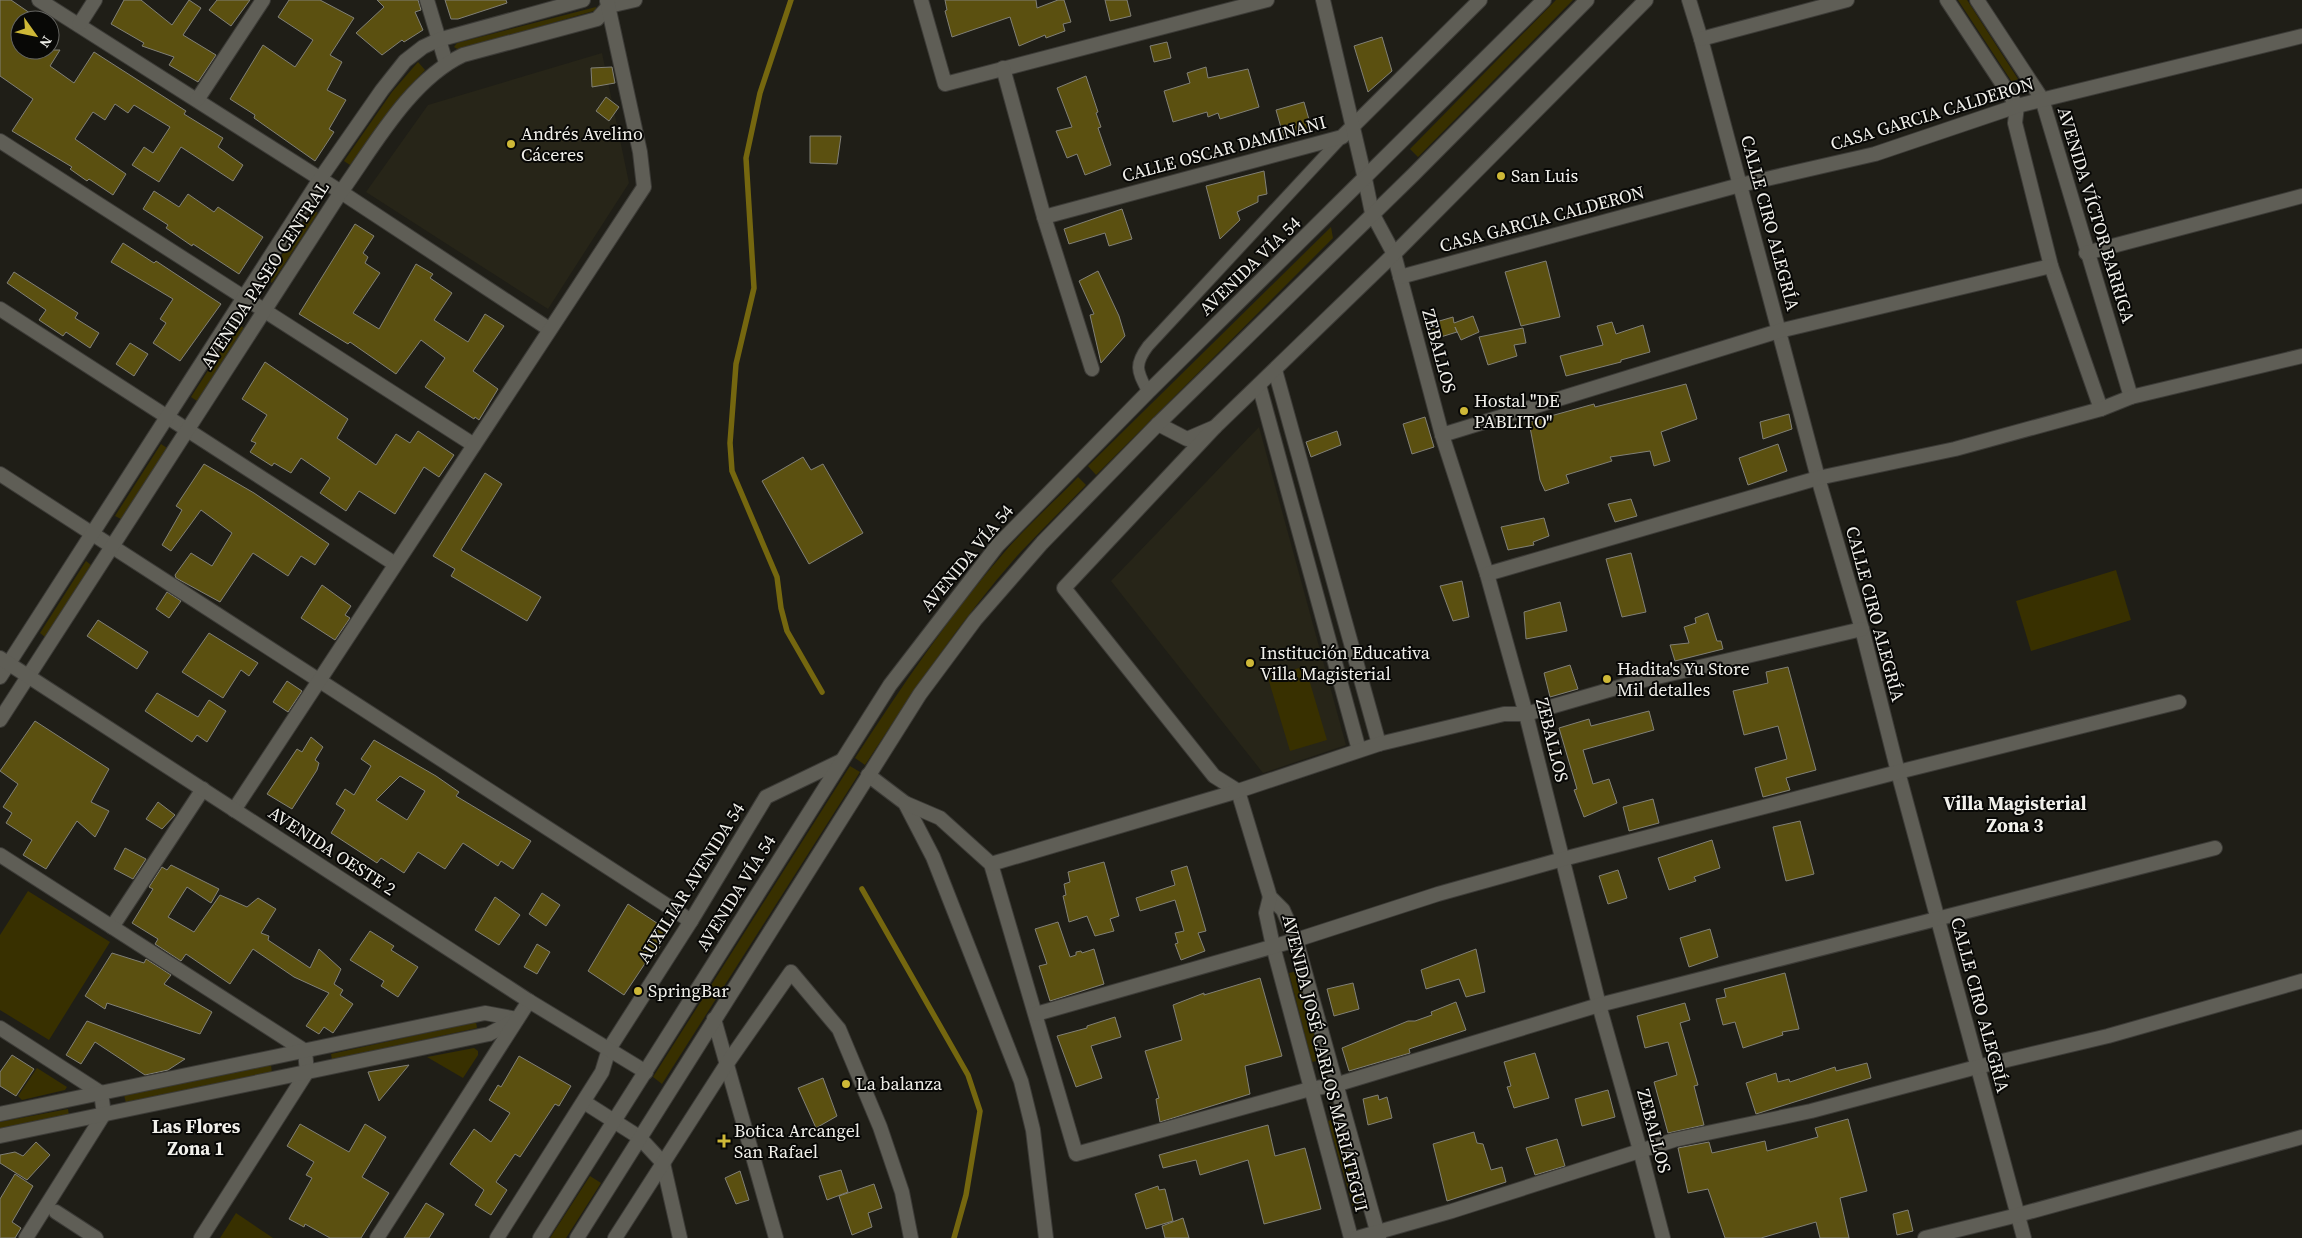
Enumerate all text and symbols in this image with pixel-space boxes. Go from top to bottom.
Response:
north arrow [10,10,60,60]
text: N [35,32,57,52]
street label: CASA GARCIA CALDERON [1827,71,2037,156]
street label: AVENIDA VÍCTOR BARRIGA [2052,104,2141,326]
street label: CALLE OSCAR DAMINANI [1119,109,1329,188]
place label: Andrés Avelino Cáceres [521,121,643,167]
street label: CALLE CIRO ALEGRÍA [1735,132,1806,313]
marker: Andrés Avelino Cáceres [505,138,517,150]
place label: San Luis [1511,163,1579,188]
marker: San Luis [1495,170,1507,182]
street label: AVENIDA PASEO CENTRAL [194,176,335,374]
street label: CASA GARCIA CALDERON [1437,179,1647,258]
street label: AVENIDA VÍA 54 [1193,211,1306,321]
street label: ZEBALLOS [1416,306,1463,396]
place label: Hostal "DE PABLITO" [1474,388,1560,434]
marker: Hostal "DE PABLITO" [1458,405,1470,417]
street label: AVENIDA VÍA 54 [914,499,1019,617]
street label: CALLE CIRO ALEGRÍA [1840,523,1911,704]
place label: Institución Educativa Villa Magisterial [1260,640,1431,686]
place label: Hadita's Yu Store Mil detalles [1617,656,1750,702]
marker: Institución Educativa Villa Magisterial [1244,657,1256,669]
marker: Hadita's Yu Store Mil detalles [1601,673,1613,685]
street label: ZEBALLOS [1530,695,1575,785]
district label: Villa Magisterial Zona 3 [1943,790,2087,838]
street label: AUXILIAR AVENIDA 54 [631,798,750,968]
street label: AVENIDA OESTE 2 [264,800,401,901]
street label: AVENIDA VÍA 54 [690,830,781,956]
street label: AVENIDA JOSÉ CARLOS MARIÁTEGUI [1276,912,1375,1214]
street label: CALLE CIRO ALEGRÍA [1945,914,2016,1095]
place label: SpringBar [648,978,729,1003]
marker: SpringBar [632,985,644,997]
place label: La balanza [856,1071,943,1096]
marker: La balanza [840,1078,852,1090]
street label: ZEBALLOS [1631,1086,1678,1176]
district label: Las Flores Zona 1 [152,1113,241,1161]
place label: Botica Arcangel San Rafael [734,1118,860,1164]
marker: Botica Arcangel San Rafael [718,1135,730,1147]

